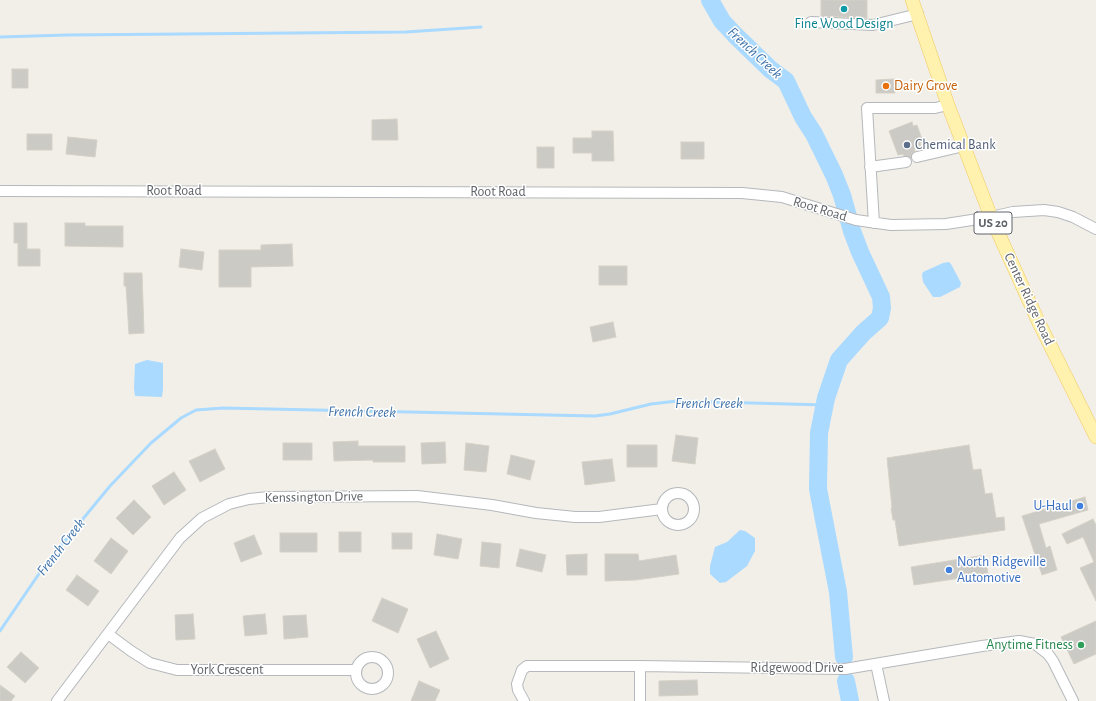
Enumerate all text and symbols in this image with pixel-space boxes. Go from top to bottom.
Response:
marker: Fine Wood Design [839,4,849,14]
place label: Fine Wood Design [795,16,893,32]
water label: French Creek [724,23,786,83]
place label: Dairy Grove [894,78,957,94]
marker: Dairy Grove [881,81,891,91]
place label: Chemical Bank [915,137,996,153]
marker: Chemical Bank [902,140,912,150]
street label: Root Road [146,183,202,199]
street label: Root Road [470,184,526,200]
street label: Root Road [791,193,849,225]
road number: US 20 [974,212,1012,234]
street label: Center Ridge Road [1000,250,1058,348]
water label: French Creek [675,394,743,412]
water label: French Creek [328,402,396,422]
street label: Kenssington Drive [265,488,363,506]
place label: U-Haul [1033,498,1072,514]
marker: U-Haul [1075,501,1085,511]
water label: French Creek [33,515,89,579]
place label: North Ridgeville Automotive [957,554,1046,586]
marker: North Ridgeville Automotive [944,565,954,575]
place label: Anytime Fitness [986,637,1073,653]
marker: Anytime Fitness [1076,640,1086,650]
street label: Ridgewood Drive [750,660,844,676]
street label: York Crescent [190,662,264,678]

